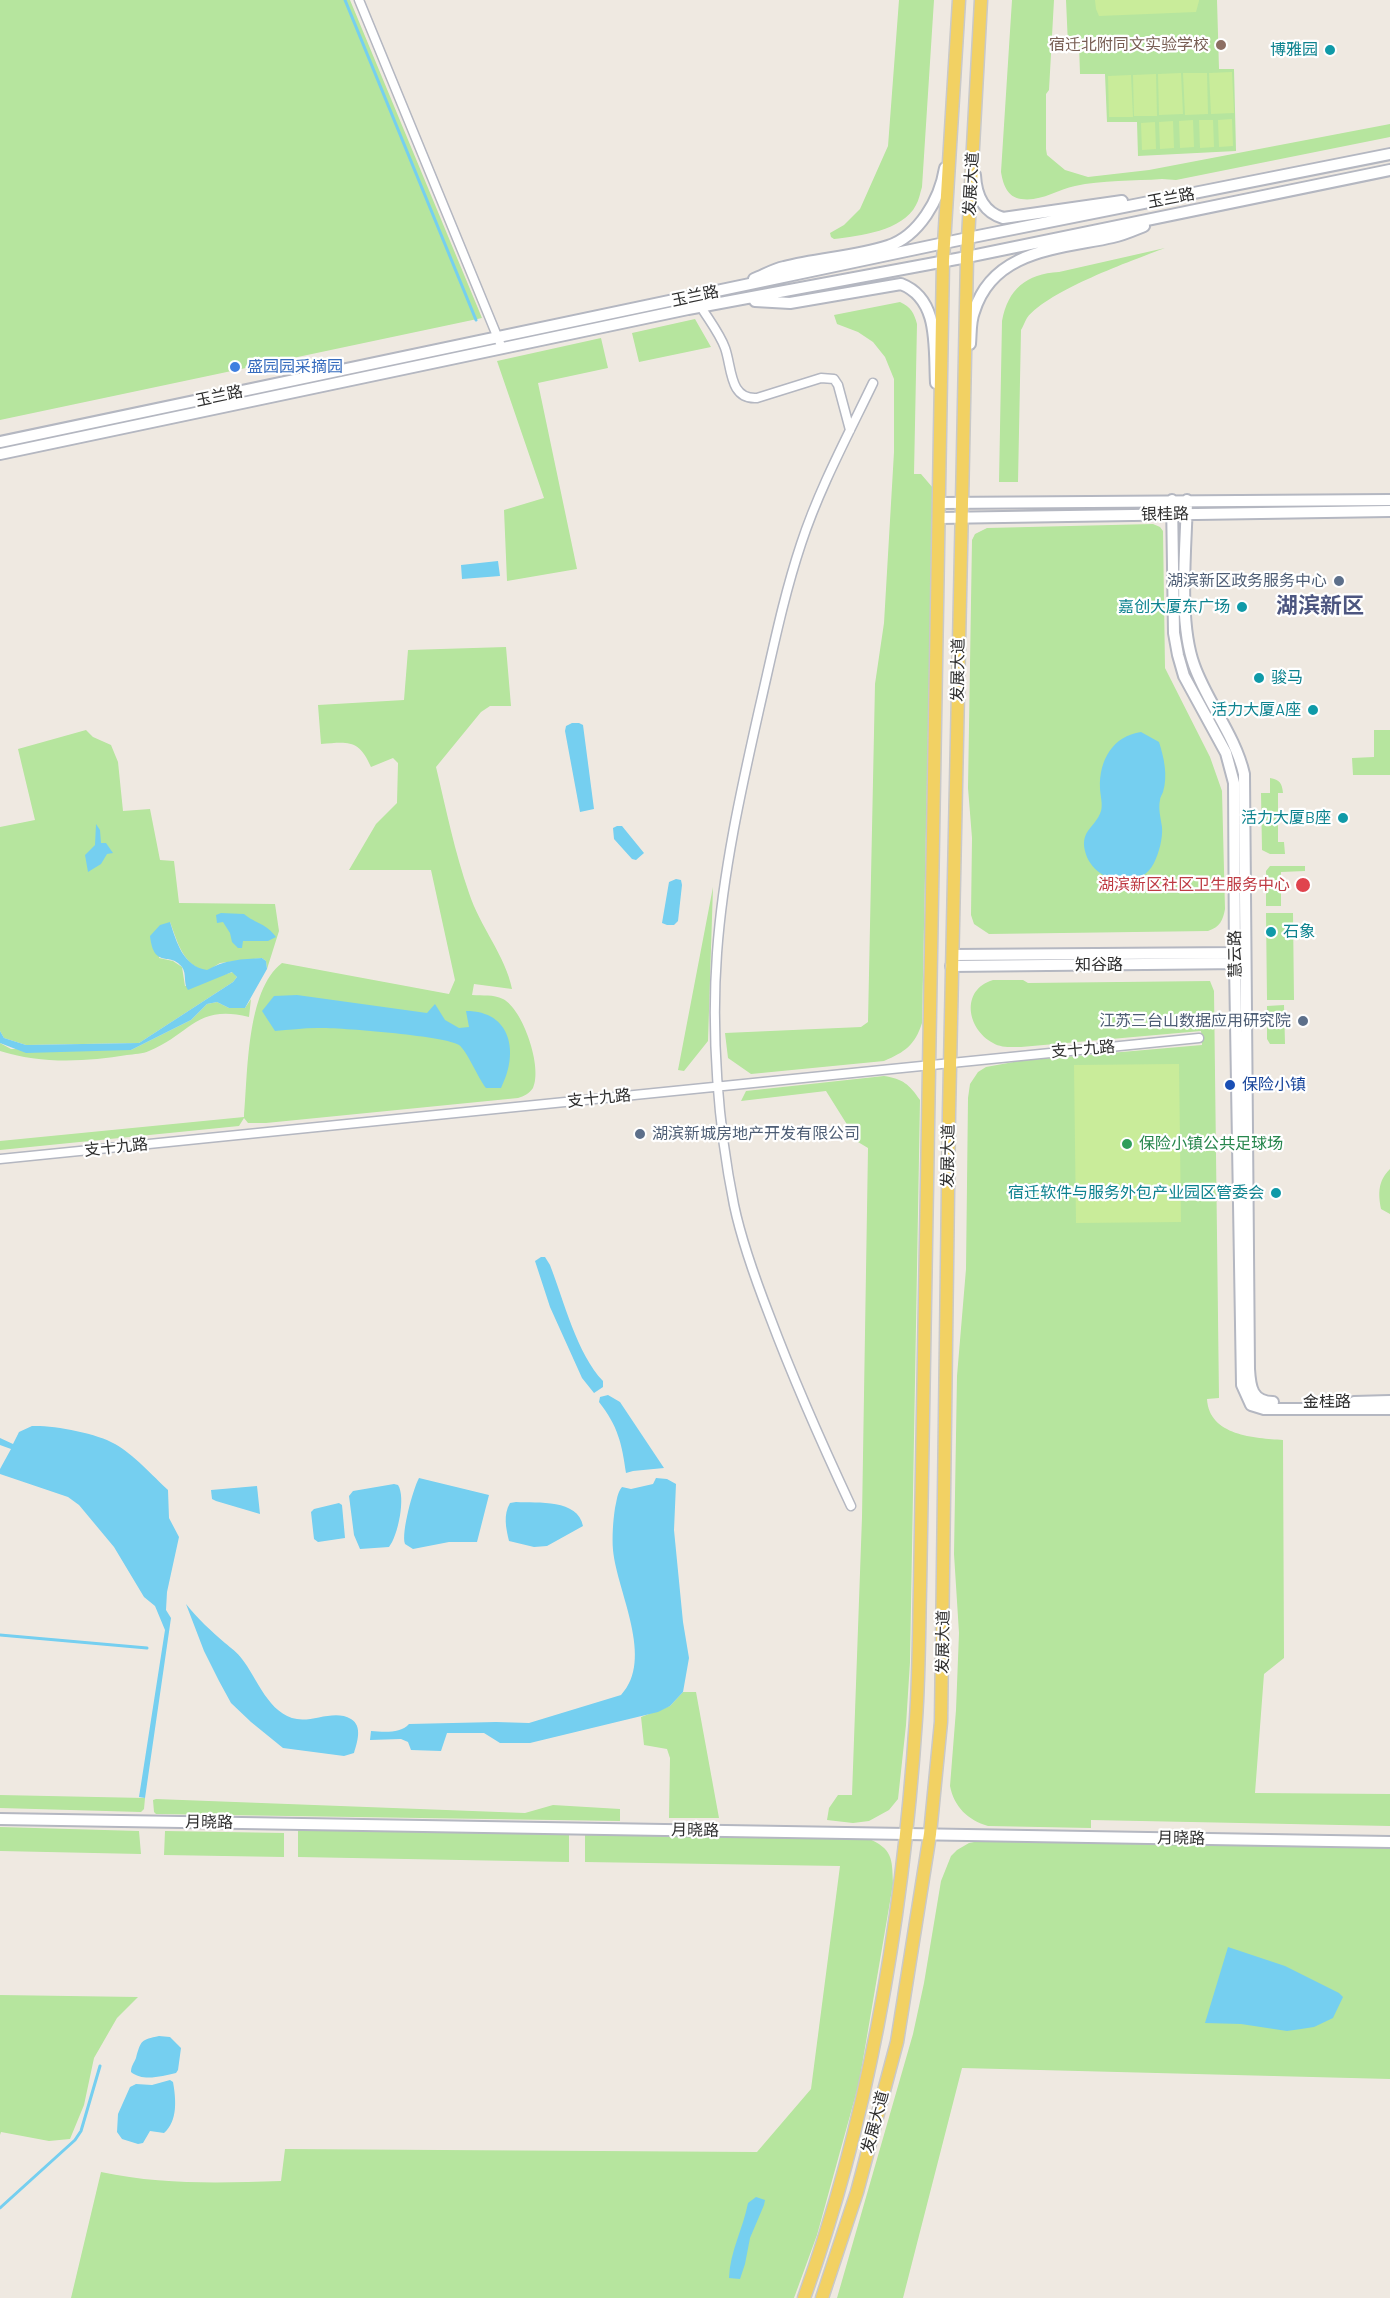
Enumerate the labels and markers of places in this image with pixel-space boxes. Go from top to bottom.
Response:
place label: 宿迁北附同文实验学校 [1049,35,1209,55]
marker: 宿迁北附同文实验学校 [1214,38,1228,52]
place label: 博雅园 [1270,40,1318,60]
marker: 博雅园 [1323,43,1337,57]
place label: 盛园园采摘园 [247,357,343,377]
marker: 盛园园采摘园 [228,360,242,374]
place label: 湖滨新区政务服务中心 [1167,571,1327,591]
marker: 湖滨新区政务服务中心 [1332,574,1346,588]
place label: 嘉创大厦东广场 [1118,597,1230,617]
marker: 嘉创大厦东广场 [1235,600,1249,614]
place label: 骏马 [1271,668,1303,688]
marker: 骏马 [1252,671,1266,685]
place label: 活力大厦A座 [1211,700,1301,720]
marker: 活力大厦A座 [1306,703,1320,717]
place label: 活力大厦B座 [1241,808,1331,828]
marker: 活力大厦B座 [1336,811,1350,825]
place label: 湖滨新区社区卫生服务中心 [1098,875,1290,895]
marker: 湖滨新区社区卫生服务中心 [1294,876,1312,894]
place label: 石象 [1283,922,1315,942]
marker: 石象 [1264,925,1278,939]
place label: 江苏三台山数据应用研究院 [1099,1011,1291,1031]
marker: 江苏三台山数据应用研究院 [1296,1014,1310,1028]
place label: 保险小镇 [1242,1075,1306,1095]
marker: 保险小镇 [1223,1078,1237,1092]
place label: 湖滨新城房地产开发有限公司 [652,1124,860,1144]
marker: 湖滨新城房地产开发有限公司 [633,1127,647,1141]
place label: 保险小镇公共足球场 [1139,1134,1283,1154]
marker: 保险小镇公共足球场 [1120,1137,1134,1151]
place label: 宿迁软件与服务外包产业园区管委会 [1008,1183,1264,1203]
marker: 宿迁软件与服务外包产业园区管委会 [1269,1186,1283,1200]

